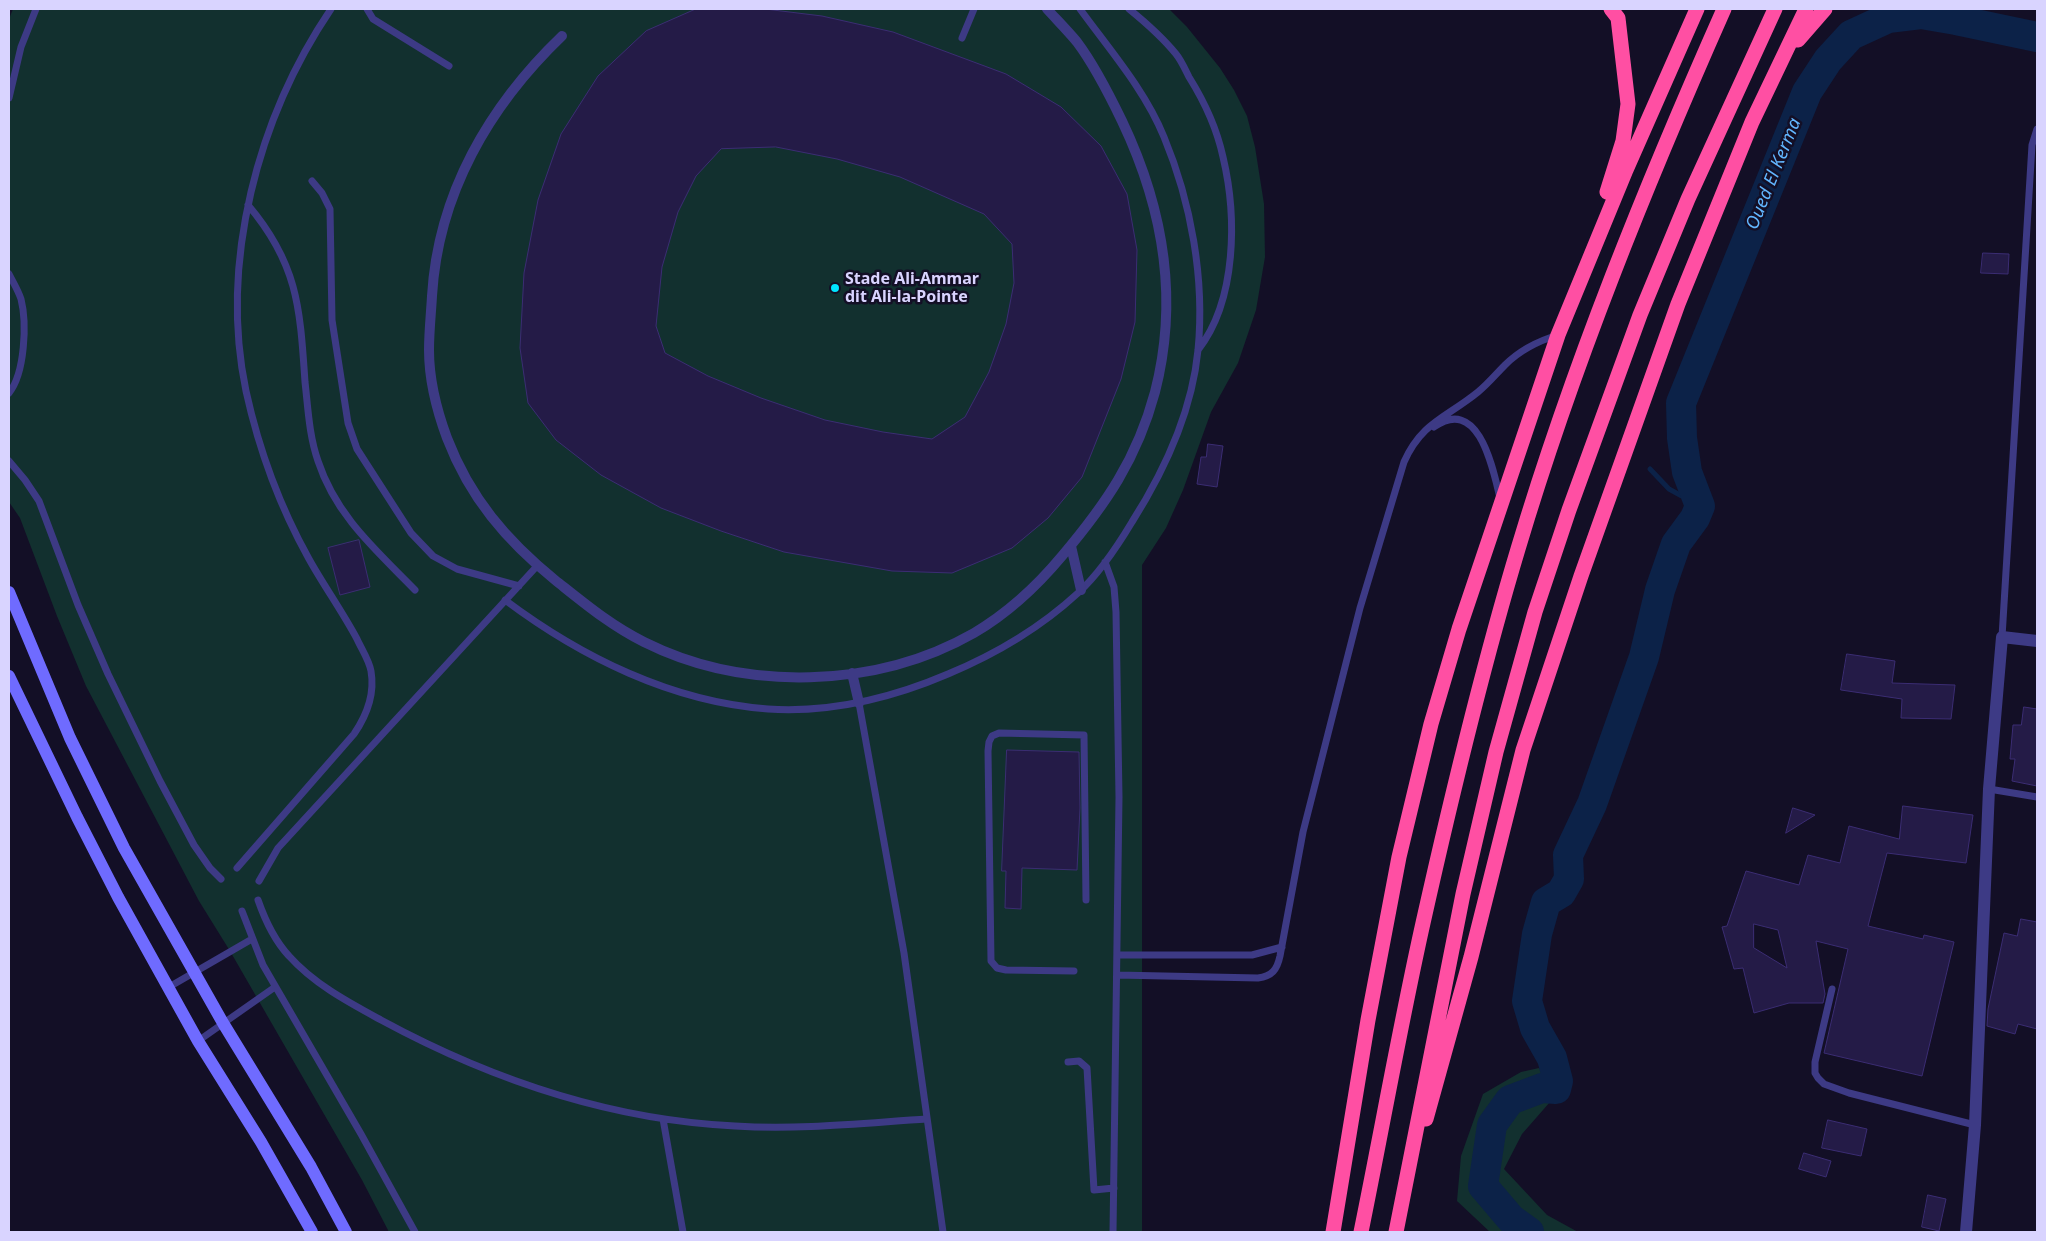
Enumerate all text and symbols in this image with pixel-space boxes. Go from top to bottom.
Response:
water label: Oued El Kerma [1742,115,1806,233]
place label: Stade Ali-Ammar dit Ali-la-Pointe [845,269,979,307]
marker: Stade Ali-Ammar dit Ali-la-Pointe [829,282,841,294]

